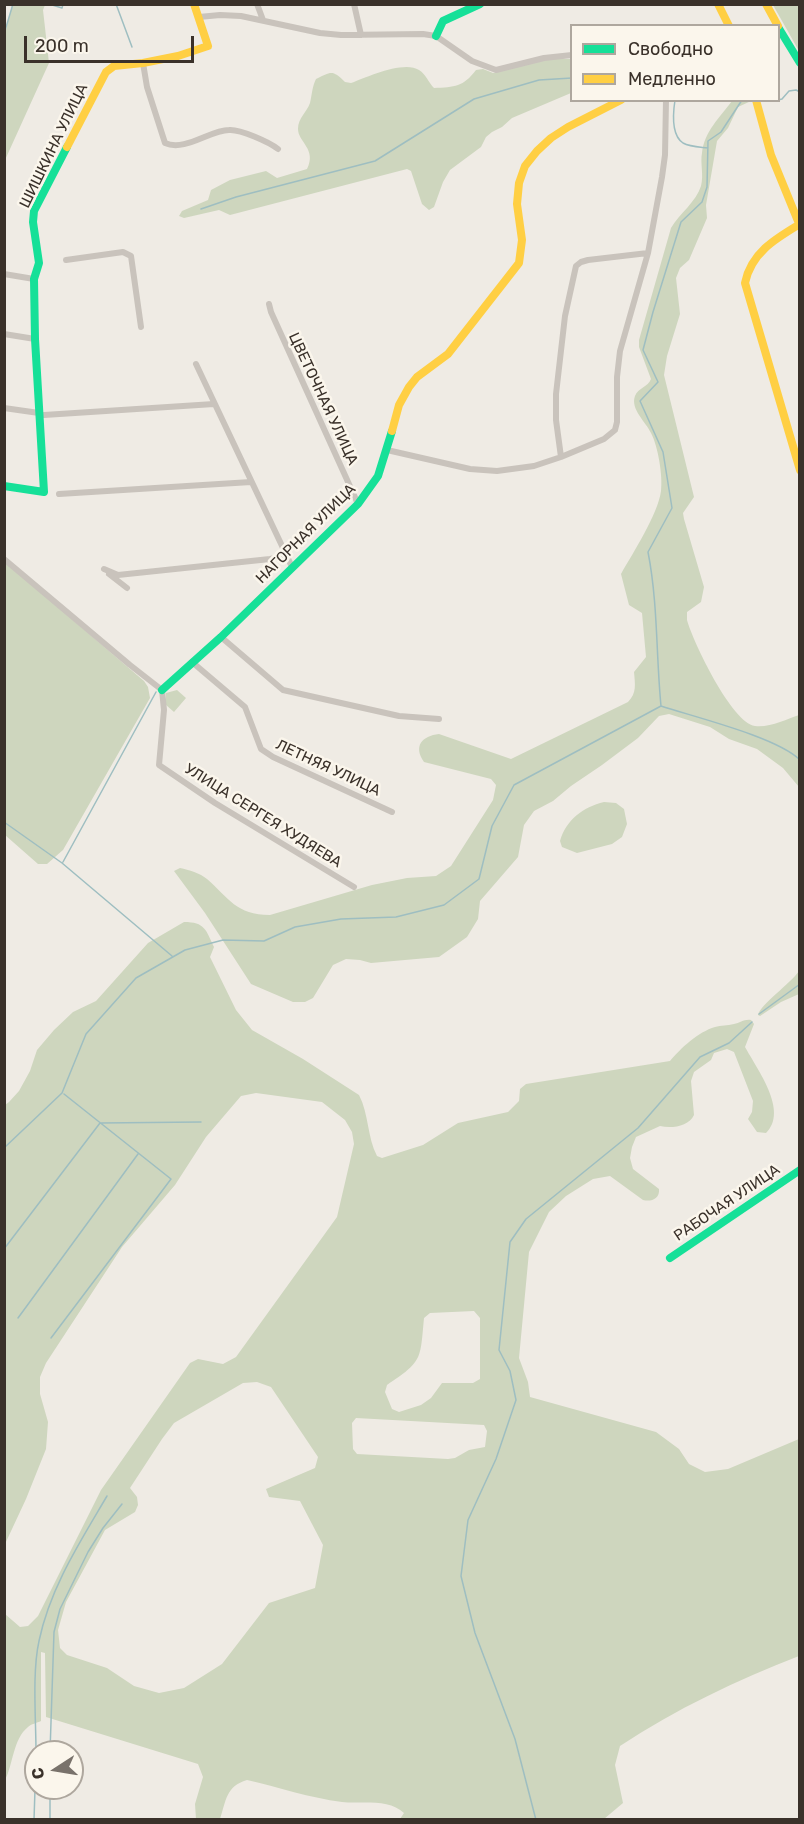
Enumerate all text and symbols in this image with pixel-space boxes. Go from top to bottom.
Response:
scale bar [27,24,196,62]
legend [570,24,780,102]
text: 200 m [35,35,89,57]
text: Свободно [628,38,713,60]
text: Медленно [628,68,716,90]
street label: ШИШКИНА УЛИЦА [16,81,92,211]
street label: ЦВЕТОЧНАЯ УЛИЦА [284,330,362,468]
street label: НАГОРНАЯ УЛИЦА [252,480,360,588]
street label: ЛЕТНЯЯ УЛИЦА [273,736,383,800]
street label: УЛИЦА СЕРГЕЯ ХУДЯЕВА [181,760,345,872]
street label: РАБОЧАЯ УЛИЦА [671,1161,783,1245]
north arrow [24,1740,84,1800]
text: С [27,1766,48,1781]

